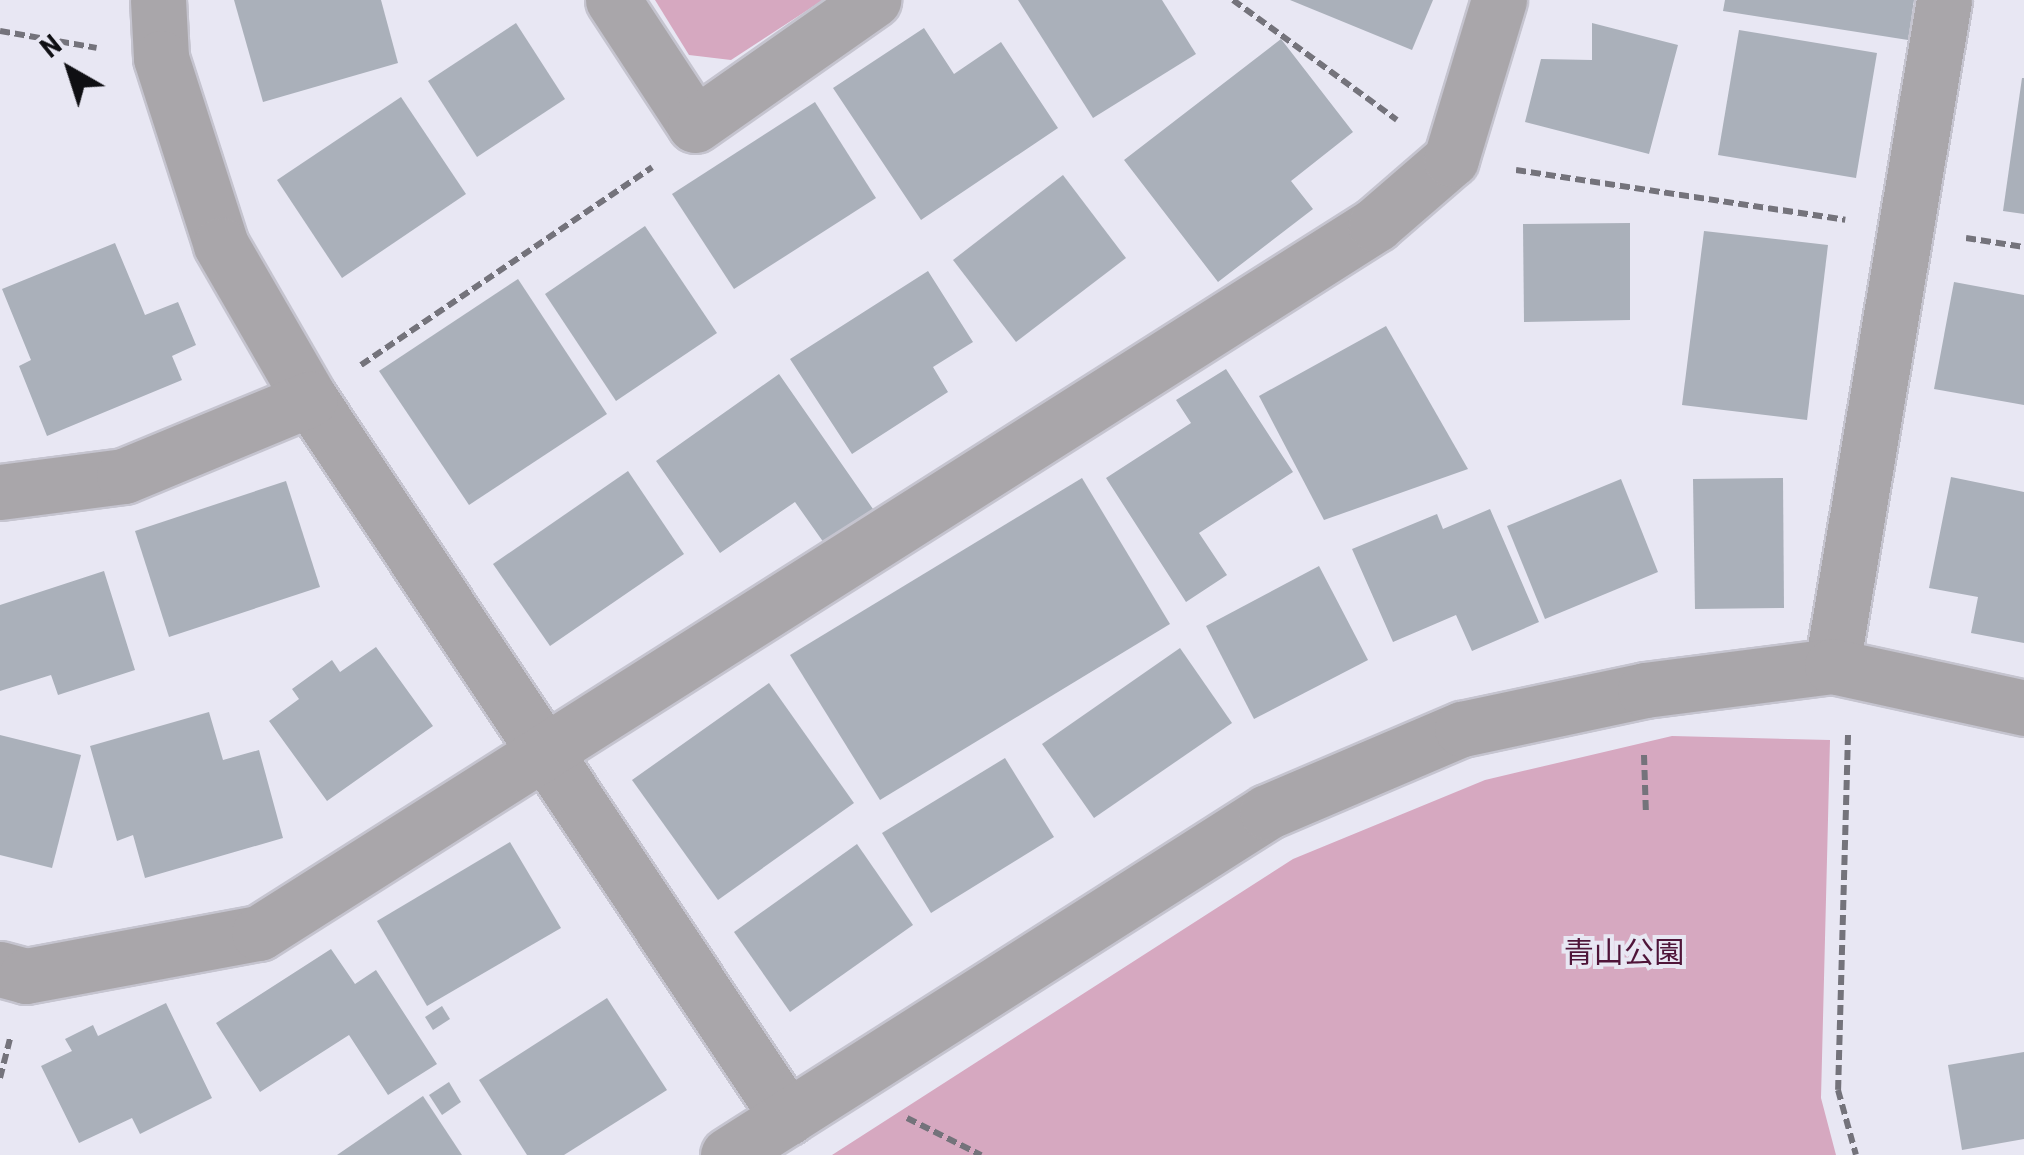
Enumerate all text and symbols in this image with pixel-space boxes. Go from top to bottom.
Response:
north arrow [20,20,120,120]
text: N [34,28,68,65]
park label: 青山公園 [1564,935,1684,971]

